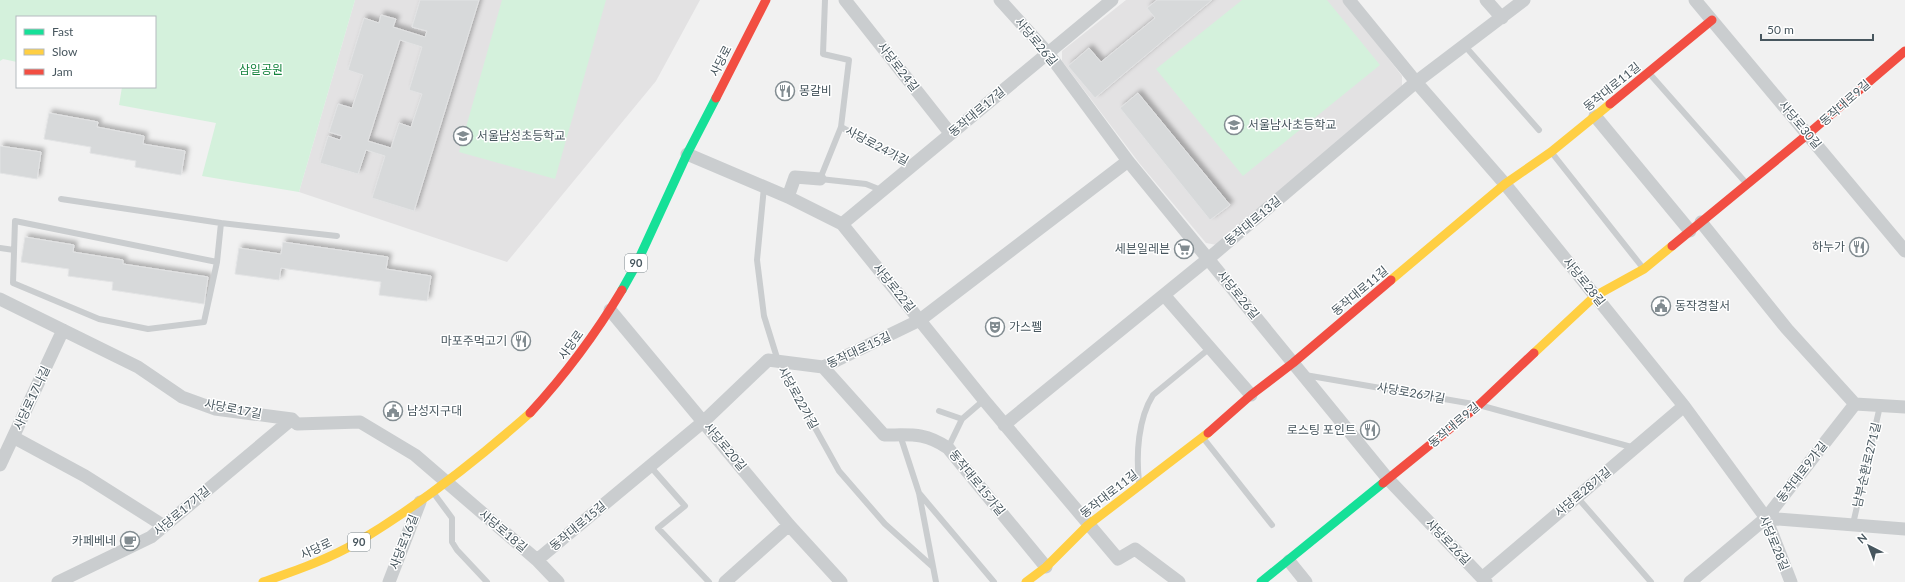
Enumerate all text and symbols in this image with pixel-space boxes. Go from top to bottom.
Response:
street label: 사당로26길 [1012,15,1061,69]
legend [16,16,156,88]
scale bar [1761,16,1873,42]
text: 50 m [1767,22,1794,37]
text: Fast [52,24,74,39]
street label: 사당로24길 [875,39,922,94]
street label: 사당로 [706,43,735,79]
text: Slow [52,44,78,59]
street label: 동작대로11길 [1580,59,1643,114]
park label: 삼일공원 [239,62,283,77]
text: Jam [52,64,73,79]
street label: 동작대로9길 [1816,77,1873,129]
restaurant icon: 몽갈비 [774,80,796,102]
place label: 몽갈비 [799,83,832,98]
street label: 동작대로17길 [945,84,1008,140]
street label: 사당로30길 [1776,98,1825,152]
school or university icon: 서울남사초등학교 [1223,114,1245,136]
place label: 서울남사초등학교 [1248,117,1336,132]
street label: 사당로24가길 [843,123,911,168]
school or university icon: 서울남성초등학교 [452,125,474,147]
place label: 서울남성초등학교 [477,128,565,143]
street label: 동작대로13길 [1221,193,1284,249]
restaurant icon: 하누가 [1848,236,1870,258]
supermarket icon: 세븐일레븐 [1173,238,1195,260]
place label: 하누가 [1812,239,1845,254]
place label: 세븐일레븐 [1115,241,1170,256]
road number: 90 [625,254,647,272]
street label: 사당로28길 [1560,254,1608,309]
street label: 사당로22길 [870,260,918,315]
street label: 동작대로11길 [1328,263,1391,319]
street label: 사당로26길 [1214,267,1262,322]
public building icon: 동작경찰서 [1650,295,1672,317]
place label: 동작경찰서 [1675,298,1730,313]
theatre icon: 가스펠 [984,316,1006,338]
place label: 가스펠 [1009,319,1042,334]
street label: 사당로 [555,327,586,363]
street label: 동작대로15길 [824,328,893,371]
restaurant icon: 마포주먹고기 [510,330,532,352]
place label: 마포주먹고기 [441,333,507,348]
street label: 사당로17나길 [10,363,53,432]
street label: 사당로22가길 [775,364,822,432]
street label: 사당로26가길 [1376,379,1446,406]
street label: 사당로17길 [203,396,263,421]
street label: 동작대로9길 [1425,399,1482,450]
public building icon: 남성지구대 [382,400,404,422]
place label: 남성지구대 [407,403,462,418]
restaurant icon: 로스팅 포인트 [1359,419,1381,441]
street label: 사당로20길 [701,420,750,474]
street label: 남부순환로271길 [1849,421,1884,509]
place label: 로스팅 포인트 [1287,422,1356,437]
street label: 동작대로9가길 [1773,438,1830,505]
street label: 동작대로15가길 [946,447,1008,519]
street label: 사당로28가길 [1551,464,1614,520]
street label: 동작대로11길 [1077,466,1141,521]
street label: 사당로17가길 [150,483,213,539]
street label: 동작대로15길 [546,498,609,554]
street label: 사당로18길 [476,506,530,555]
street label: 사당로16길 [386,512,421,572]
street label: 사당로28길 [1756,513,1793,572]
street label: 사당로26길 [1423,516,1474,568]
north arrow [1849,526,1889,566]
cafe icon: 카페베네 [119,530,141,552]
text: N [1854,531,1869,546]
place label: 카페베네 [72,533,116,548]
road number: 90 [348,533,370,551]
street label: 사당로 [298,535,334,562]

